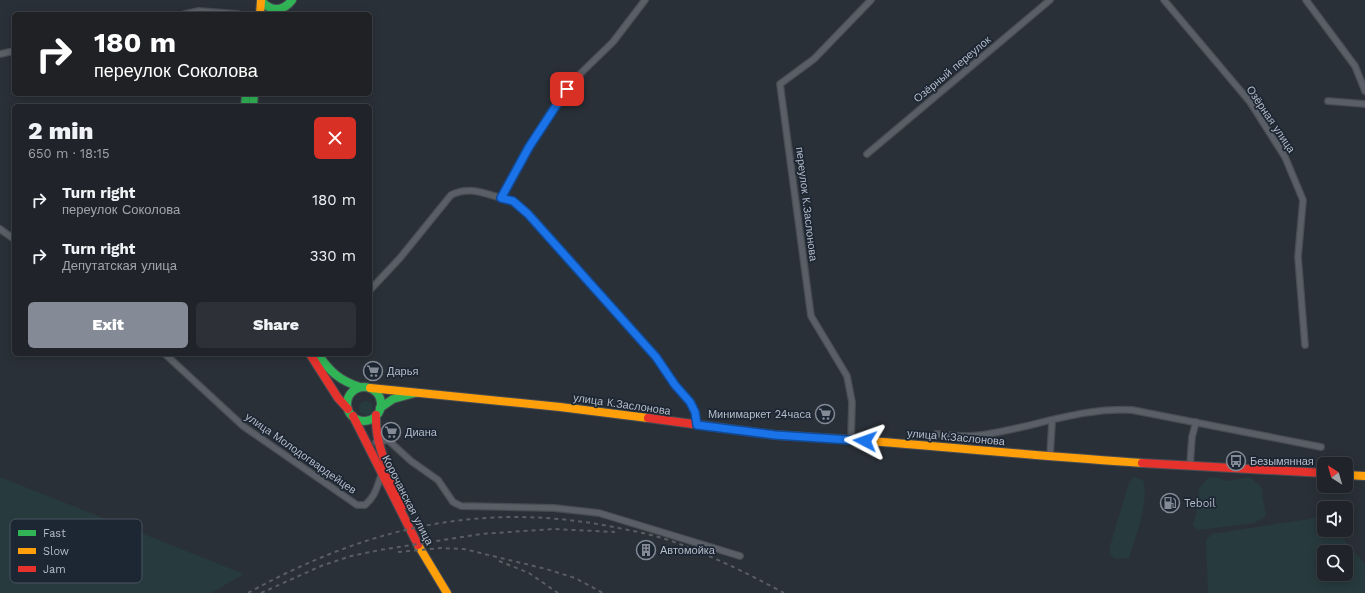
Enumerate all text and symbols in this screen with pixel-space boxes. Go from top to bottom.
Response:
text: 180 m [94,26,176,59]
icon: right [28,28,80,80]
street label: Озёрный переулок [911,33,994,105]
text: переулок Соколова [94,60,258,81]
pin [550,72,584,106]
icon: arrive [556,78,578,100]
street label: Озёрная улица [1243,83,1298,156]
text: 2 min [28,117,93,145]
button: close [314,117,356,159]
text: 650 m · 18:15 [28,146,109,161]
street label: переулок К.Заслонова [793,146,820,263]
text: Turn right [62,184,135,202]
icon: right [28,189,50,211]
text: 180 m [312,191,356,209]
text: переулок Соколова [62,202,180,217]
text: Turn right [62,240,135,258]
icon: right [28,245,50,267]
text: 330 m [310,247,356,265]
text: Депутатская улица [62,258,177,273]
button: Exit [28,302,188,348]
button: Share [196,302,356,348]
supermarket icon: Дарья [362,360,384,382]
place label: Дарья [387,365,418,378]
street label: улица К.Заслонова [572,391,672,418]
supermarket icon: Минимаркет 24часа [814,403,836,425]
place label: Минимаркет 24часа [708,408,812,421]
street label: улица Молодогвардейцев [243,410,359,497]
position arrow [844,420,886,462]
supermarket icon: Диана [380,421,402,443]
place label: Диана [405,426,438,439]
street label: улица К.Заслонова [906,427,1006,448]
bus stop icon: Безымянная [1225,450,1247,472]
street label: Корочанская улица [379,453,436,548]
place label: Безымянная [1250,455,1314,468]
north arrow [1317,457,1353,493]
map controls [1317,457,1353,581]
fuel station icon: Teboil [1159,492,1181,514]
place label: Teboil [1184,497,1216,510]
button: sound [1317,501,1353,537]
legend [10,519,142,583]
text: Fast [43,527,66,540]
building icon: Автомойка [635,539,657,561]
place label: Автомойка [660,544,716,557]
text: Slow [43,545,69,558]
button: search [1317,545,1353,581]
text: Jam [43,563,66,576]

